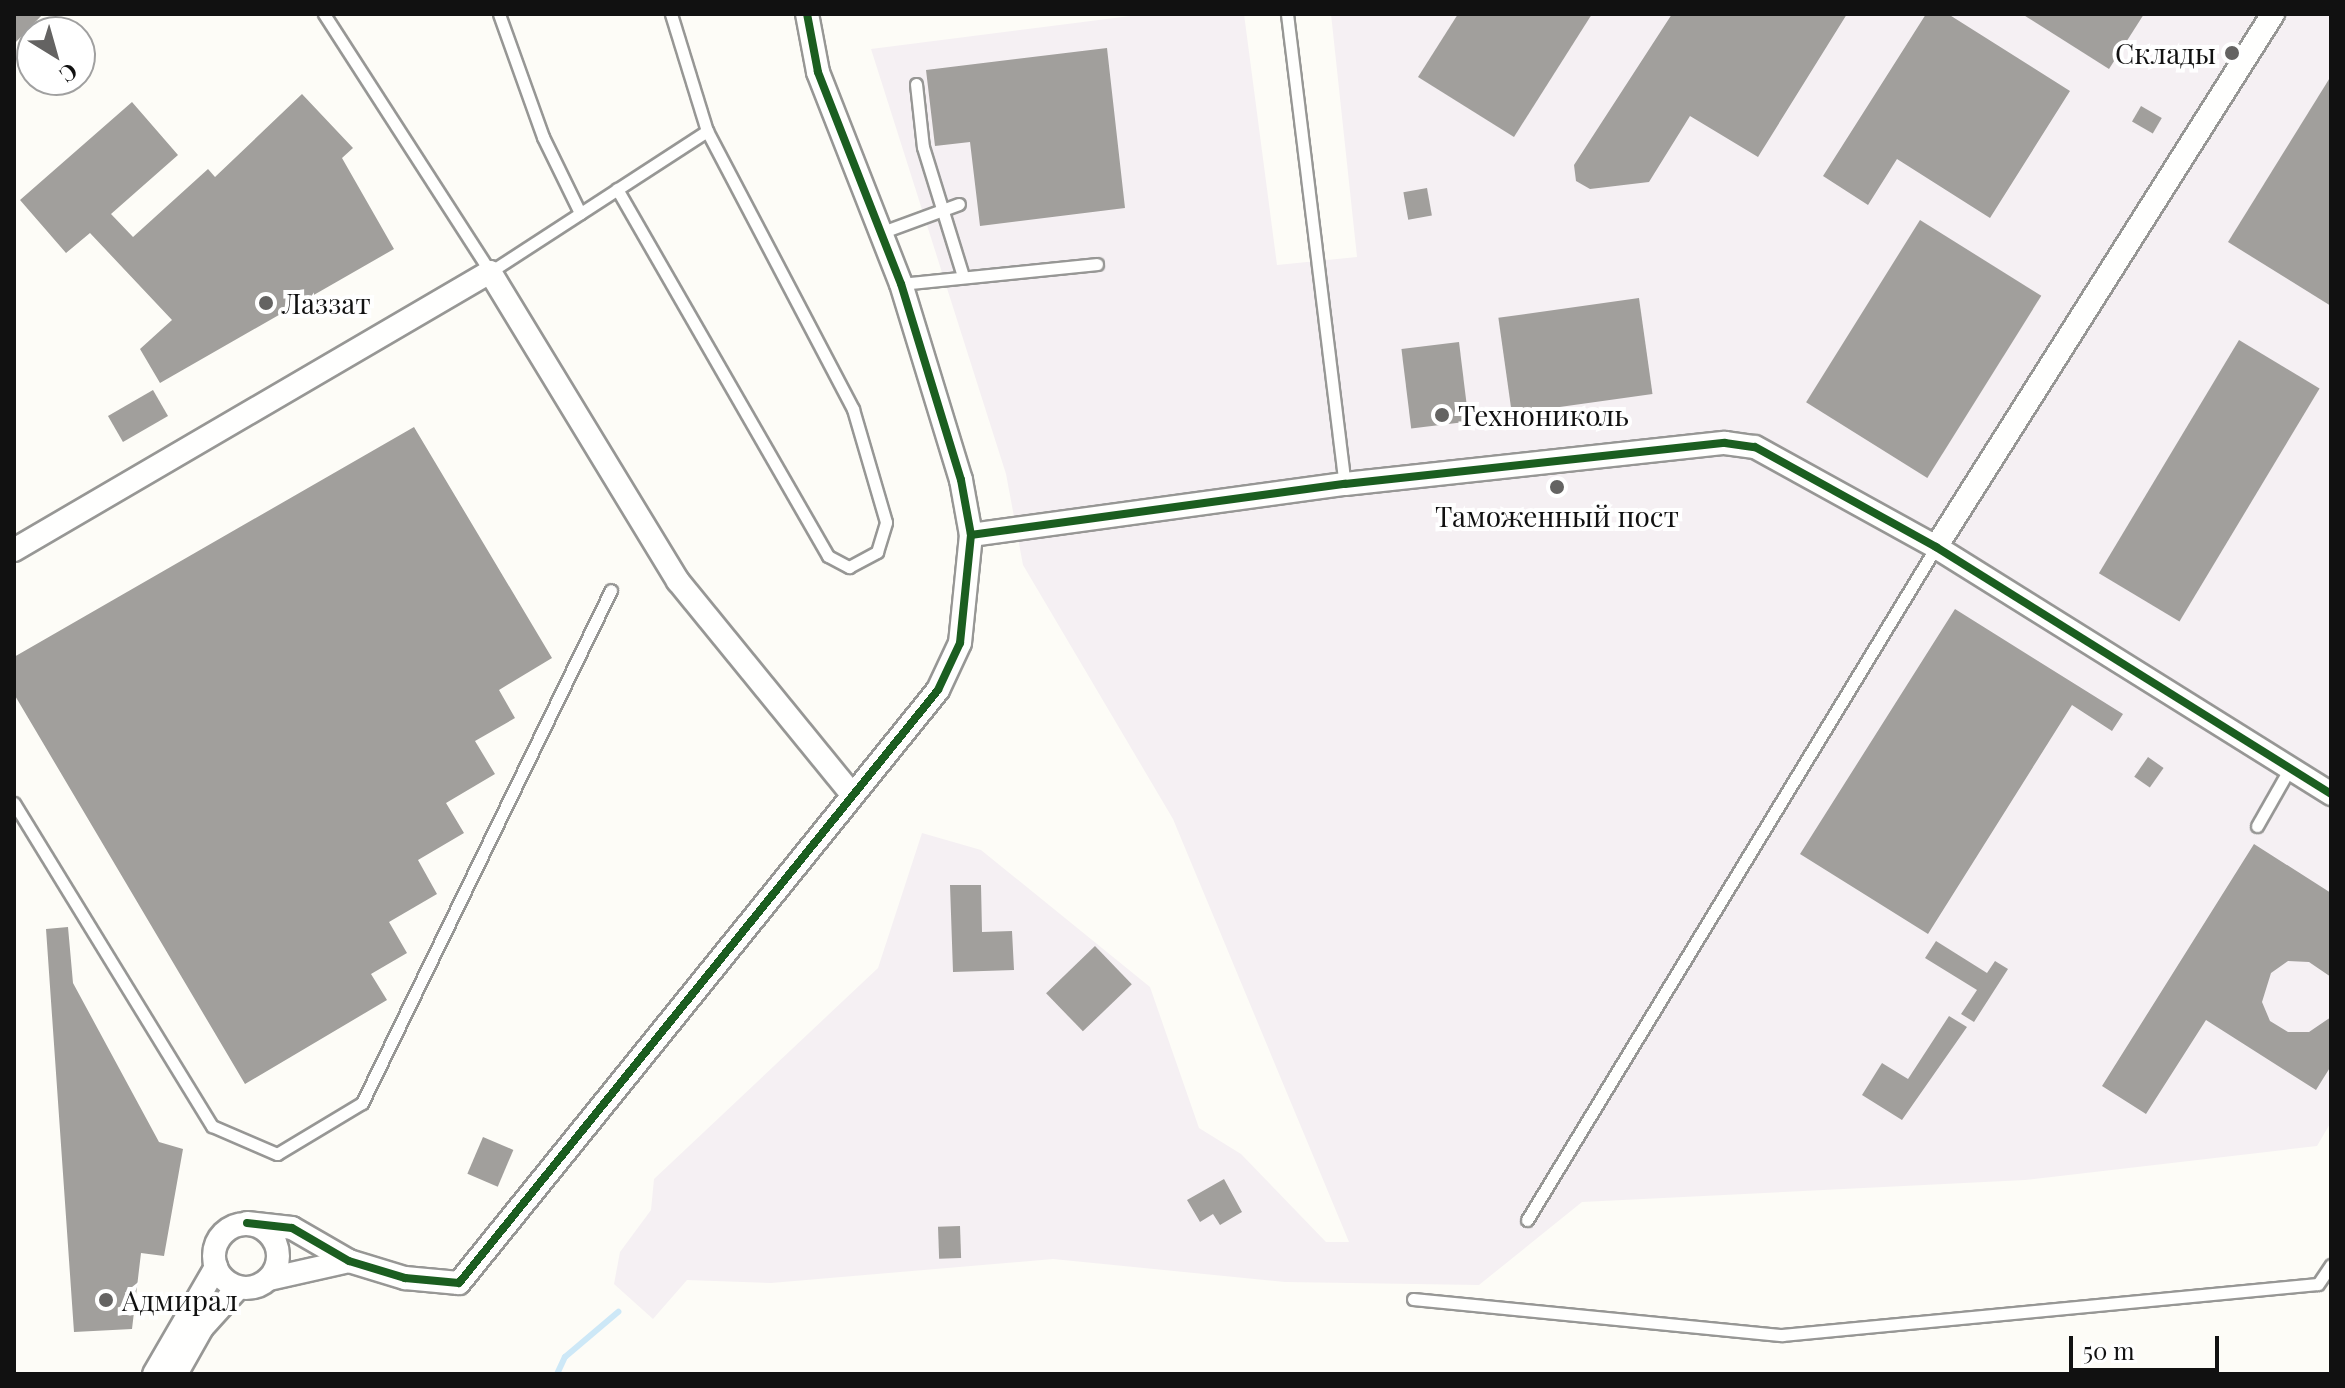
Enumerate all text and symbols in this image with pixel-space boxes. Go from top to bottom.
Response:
north arrow [16,16,96,96]
place label: Склады [2115,36,2216,70]
marker: Склады [2223,44,2241,62]
text: С [54,57,84,90]
place label: Лаззат [282,286,371,320]
marker: Лаззат [257,294,275,312]
place label: Технониколь [1458,398,1629,432]
marker: Технониколь [1433,406,1451,424]
marker: Таможенный пост [1548,478,1566,496]
place label: Таможенный пост [1435,499,1679,533]
place label: Адмирал [122,1283,238,1317]
marker: Адмирал [97,1291,115,1309]
scale bar [2073,1320,2223,1370]
text: 50 m [2083,1334,2135,1366]

